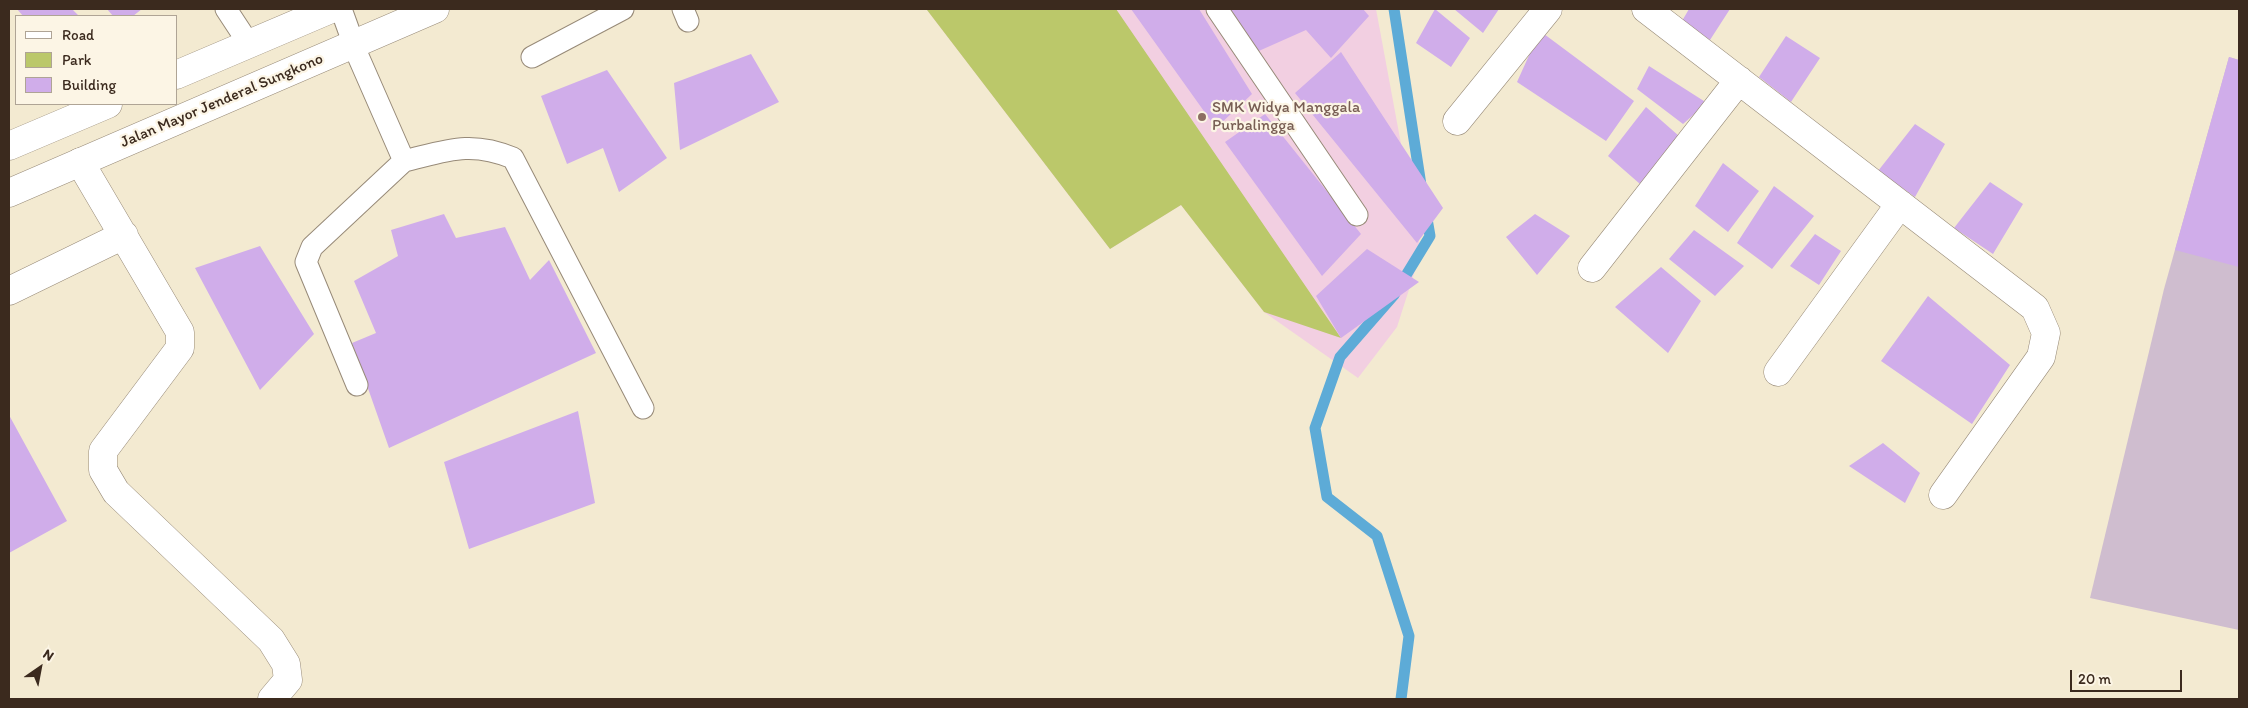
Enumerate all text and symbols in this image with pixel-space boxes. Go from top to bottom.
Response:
legend [15,15,178,105]
text: Road [62,26,94,44]
street label: Jalan Mayor Jenderal Sungkono [118,49,326,153]
text: Park [62,51,92,69]
text: Building [62,76,116,94]
place label: SMK Widya Manggala Purbalingga [1212,98,1360,136]
marker: SMK Widya Manggala Purbalingga [1196,111,1208,123]
north arrow [15,643,65,693]
text: N [40,645,57,665]
scale bar [2073,660,2186,692]
text: 20 m [2078,670,2111,688]

